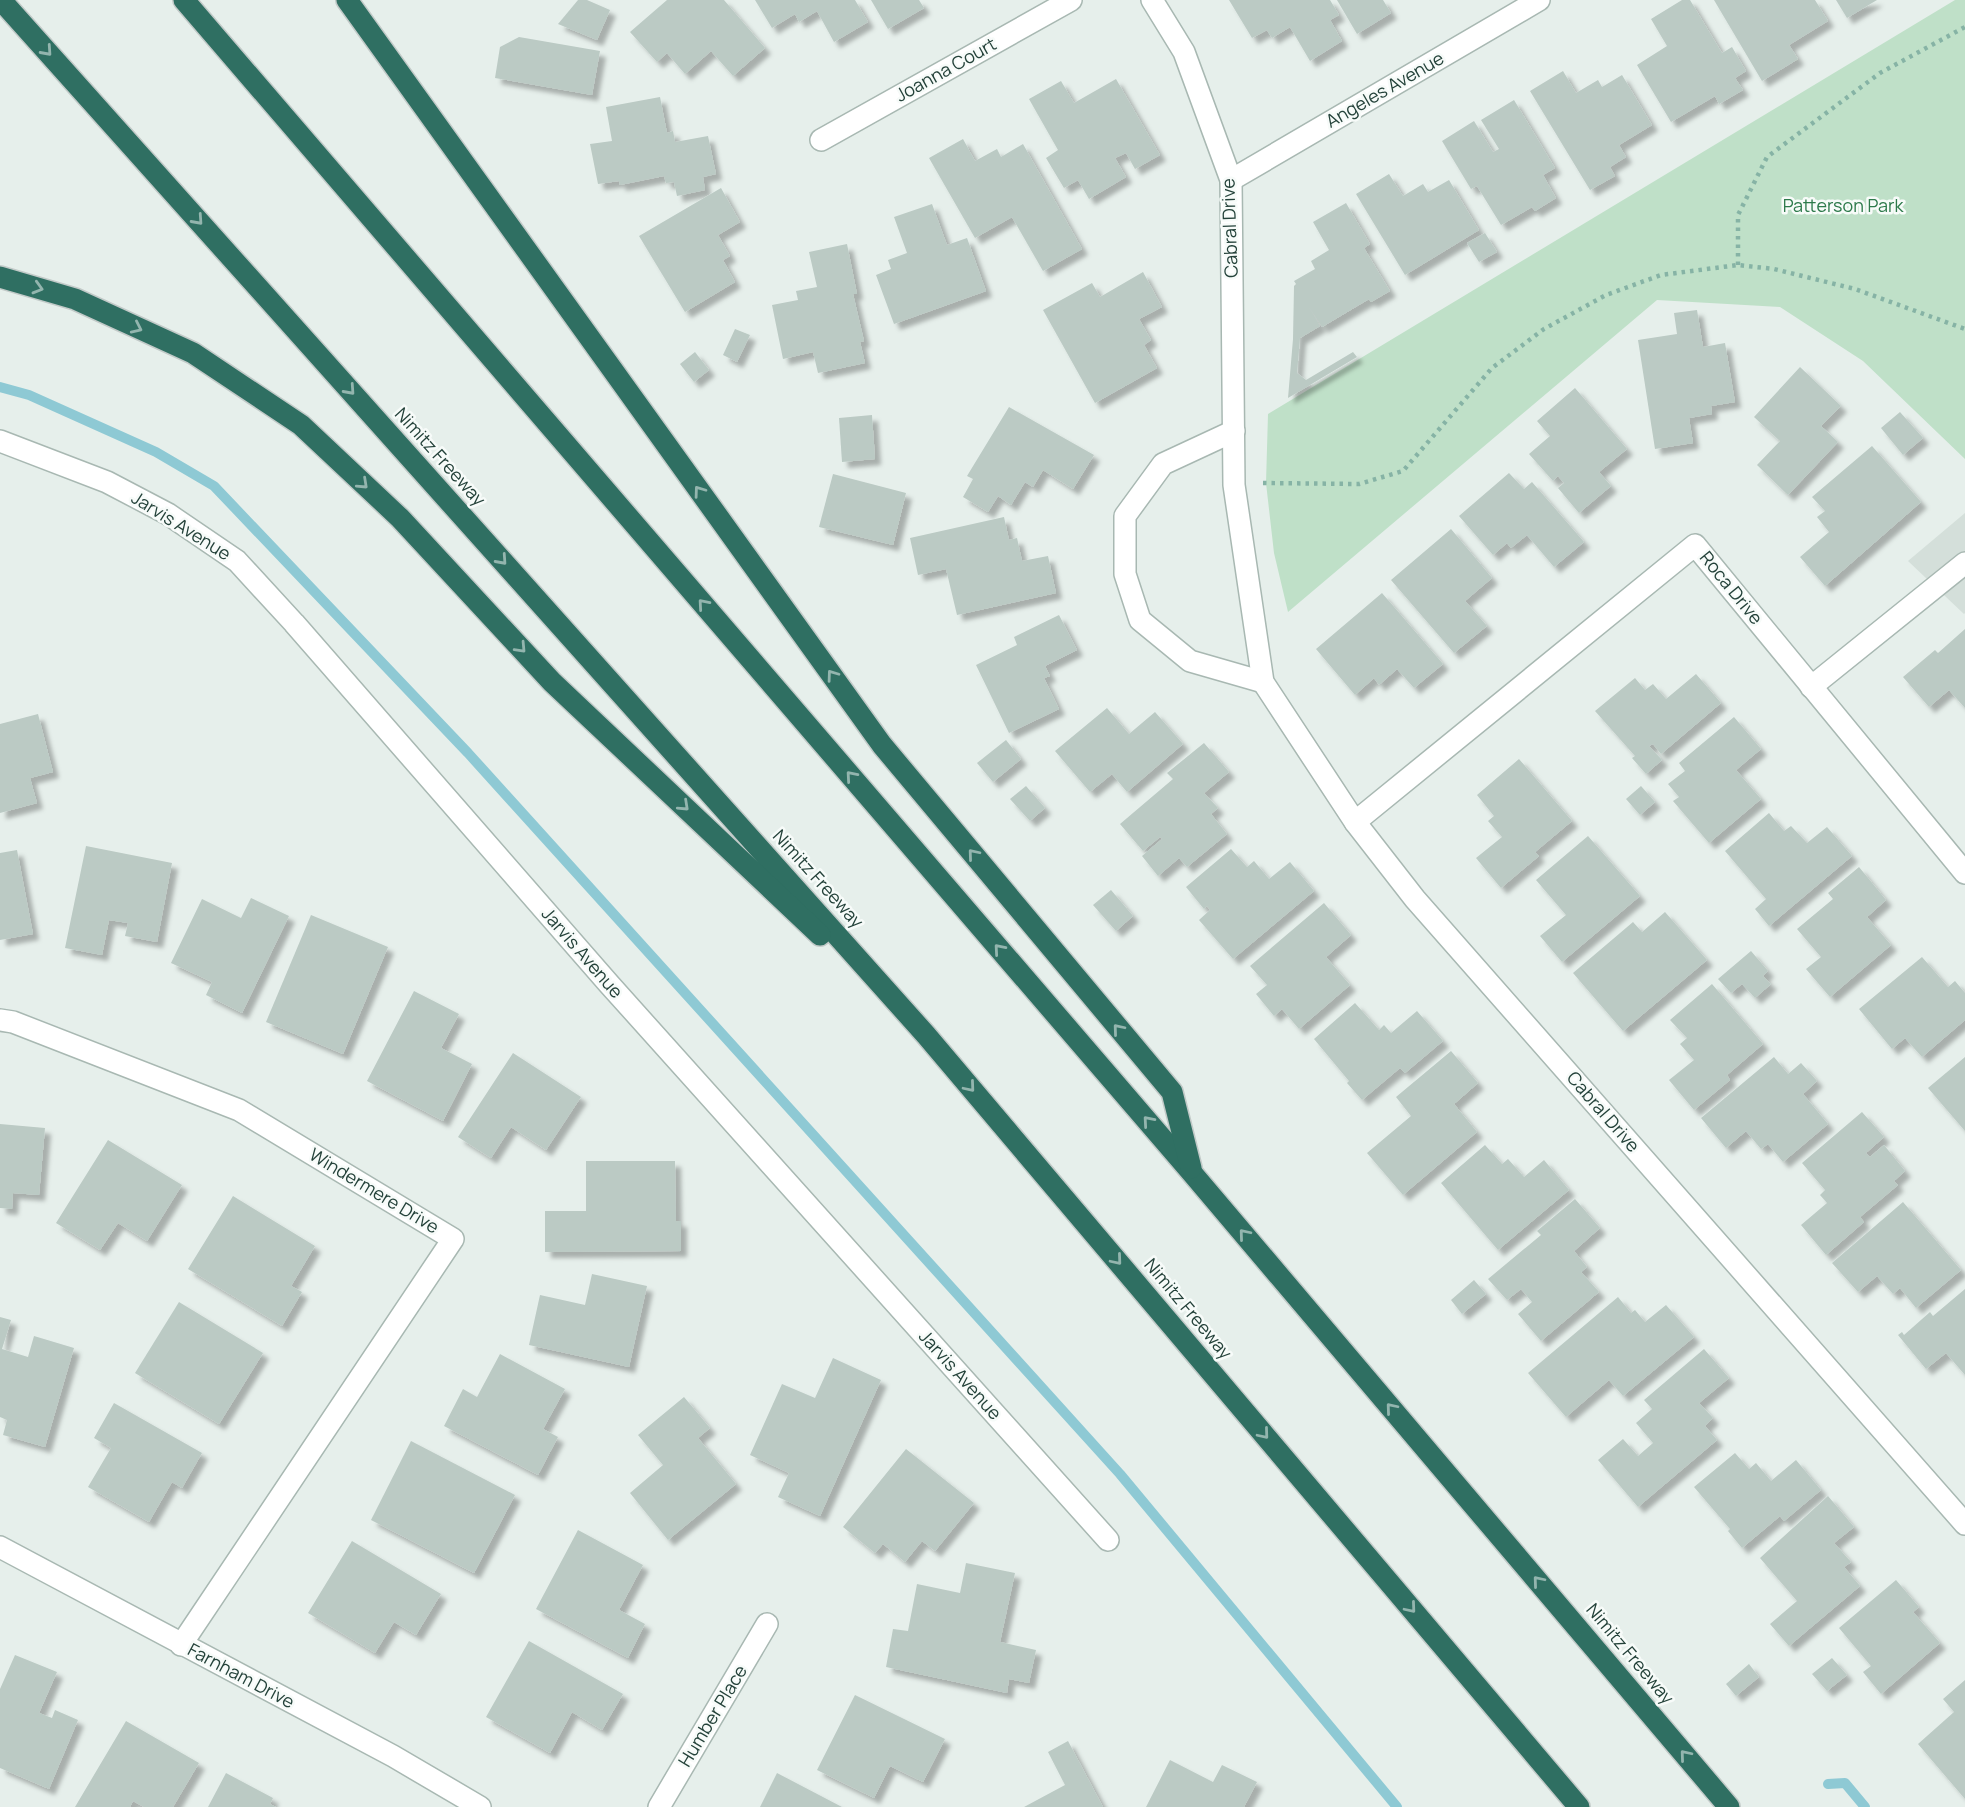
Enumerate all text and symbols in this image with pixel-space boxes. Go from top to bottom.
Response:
street label: Joanna Court [891,32,1000,107]
one-way arrow [39,43,51,56]
street label: Angeles Avenue [1321,46,1448,133]
street label: Cabral Drive [1215,178,1243,278]
park label: Patterson Park [1783,193,1904,217]
one-way arrow [190,212,203,225]
one-way arrow [31,280,43,295]
one-way arrow [130,320,143,334]
one-way arrow [342,382,354,395]
street label: Nimitz Freeway [390,402,492,511]
one-way arrow [355,475,368,488]
street label: Jarvis Avenue [127,485,236,565]
one-way arrow [695,486,707,499]
street label: Roca Drive [1695,546,1769,629]
one-way arrow [494,552,506,565]
one-way arrow [699,599,711,612]
one-way arrow [512,640,525,653]
one-way arrow [828,670,840,683]
one-way arrow [847,772,859,785]
one-way arrow [676,798,689,811]
street label: Nimitz Freeway [768,824,870,933]
one-way arrow [968,849,981,862]
street label: Jarvis Avenue [537,902,629,1003]
one-way arrow [995,944,1007,957]
one-way arrow [1114,1024,1126,1037]
street label: Cabral Drive [1562,1066,1645,1157]
one-way arrow [962,1078,974,1091]
one-way arrow [1144,1117,1156,1130]
street label: Windermere Drive [305,1142,444,1238]
one-way arrow [1240,1229,1252,1242]
one-way arrow [1109,1252,1121,1265]
street label: Nimitz Freeway [1140,1253,1238,1364]
street label: Jarvis Avenue [914,1324,1007,1424]
one-way arrow [1387,1403,1399,1416]
one-way arrow [1256,1426,1268,1439]
one-way arrow [1534,1577,1546,1590]
street label: Nimitz Freeway [1582,1598,1680,1709]
one-way arrow [1403,1600,1415,1613]
street label: Farnham Drive [184,1637,299,1713]
street label: Humber Place [672,1660,752,1771]
one-way arrow [1681,1750,1693,1763]

